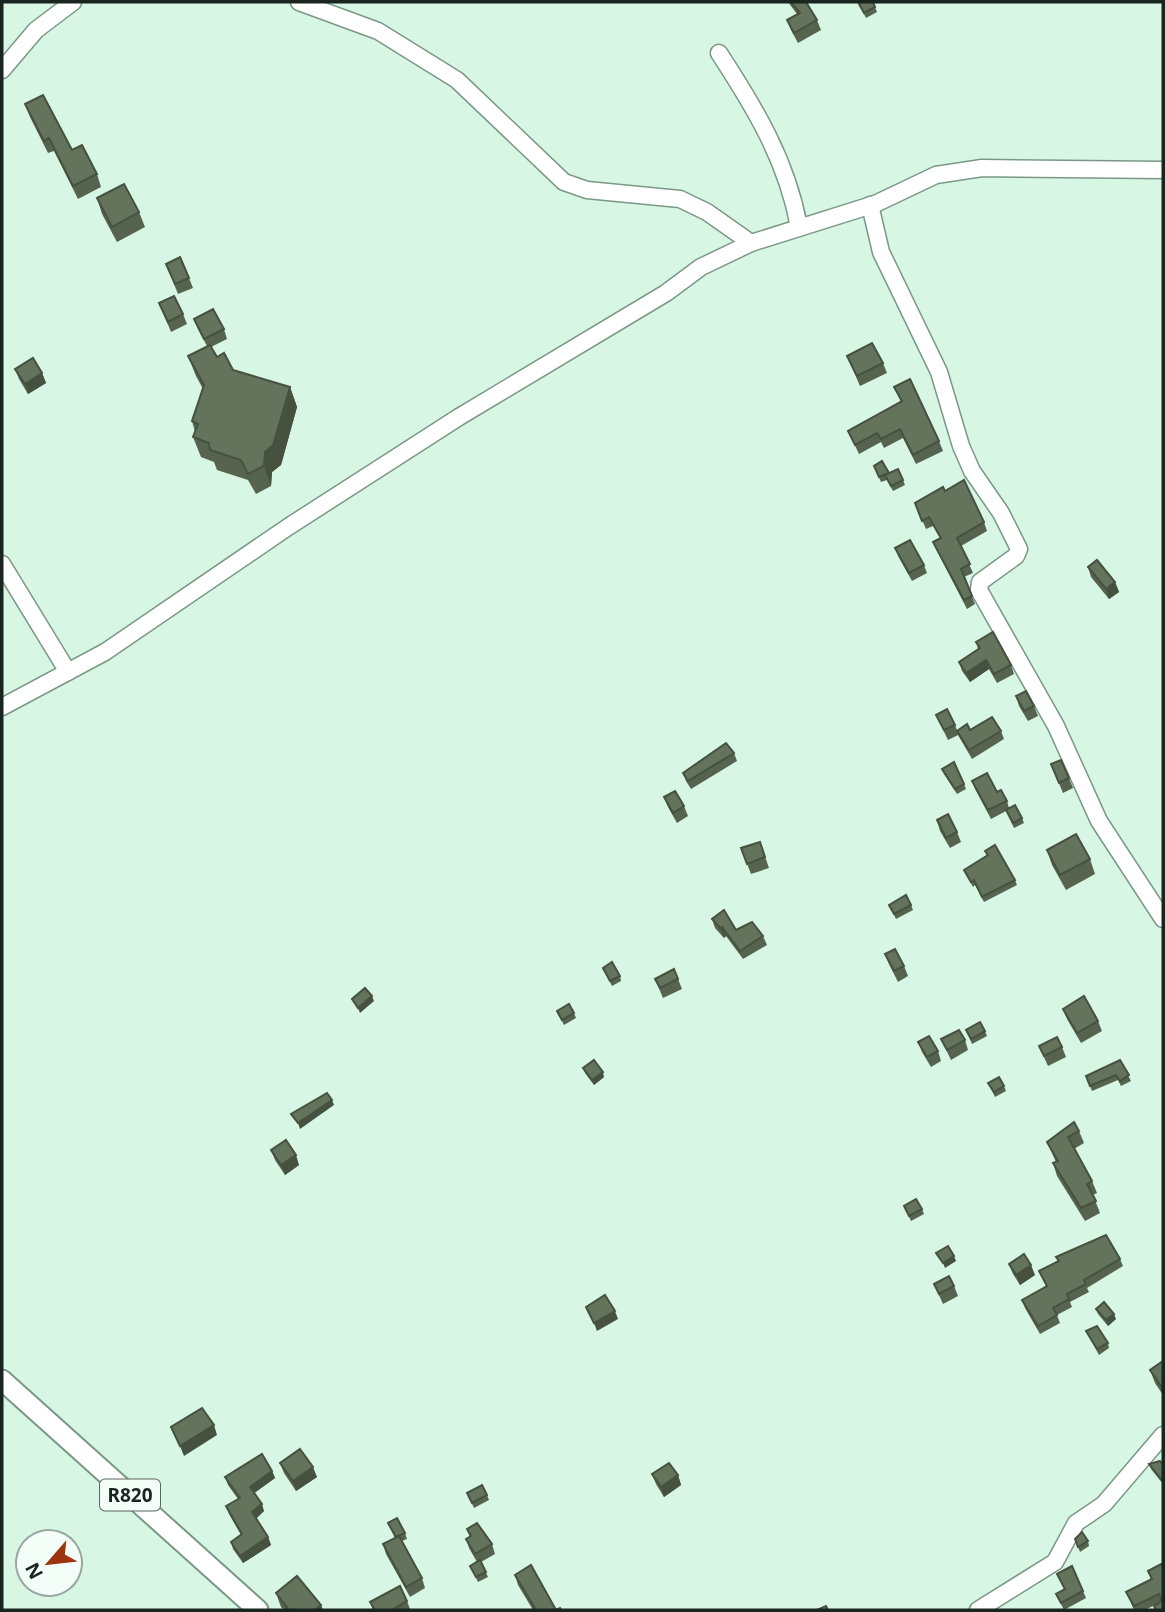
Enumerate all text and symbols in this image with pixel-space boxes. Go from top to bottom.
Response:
road number: R820 [100,1480,160,1511]
north arrow [14,1528,84,1598]
text: N [19,1558,49,1584]

